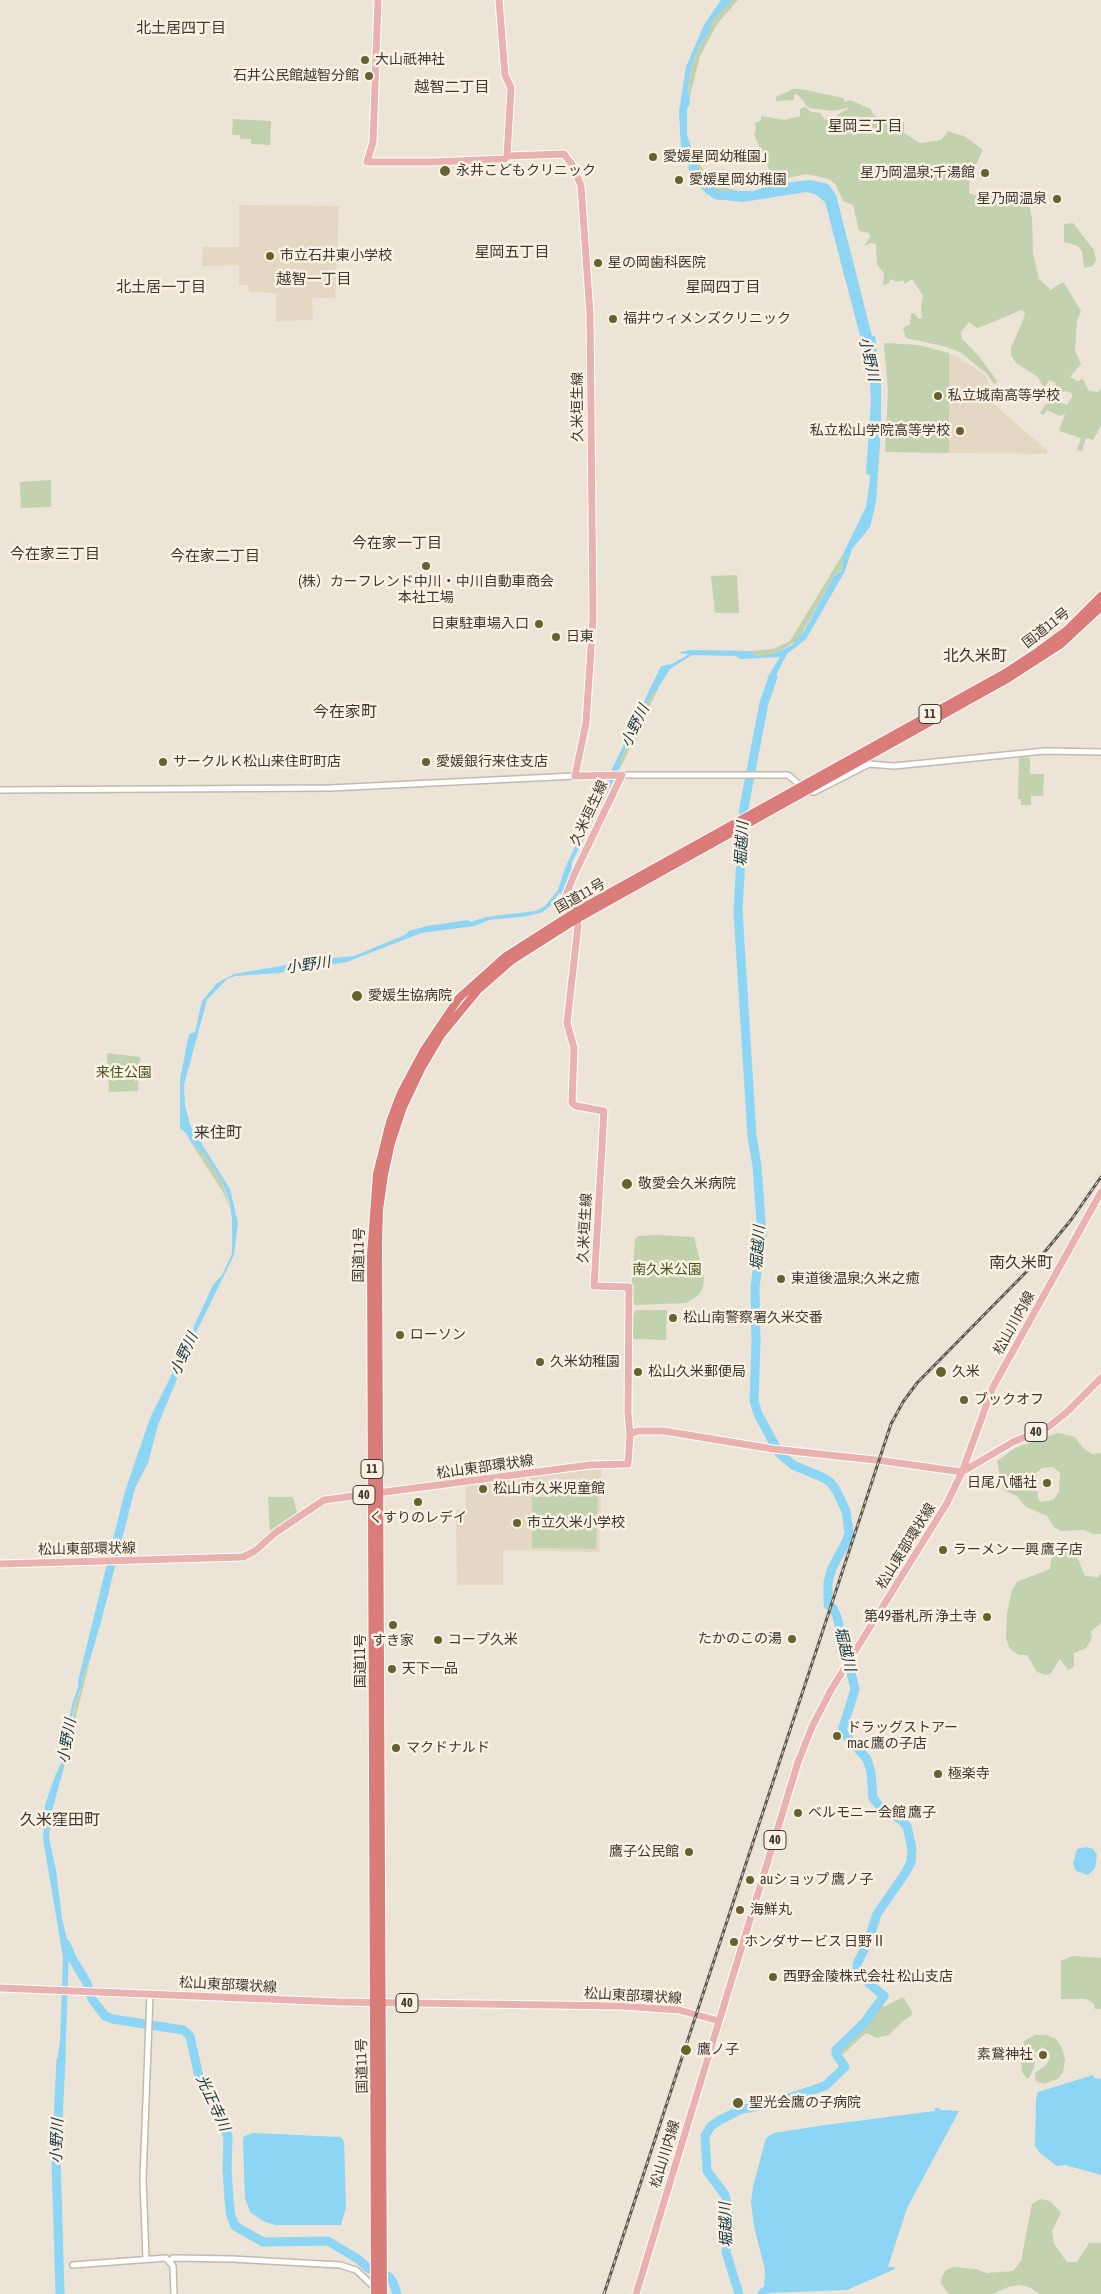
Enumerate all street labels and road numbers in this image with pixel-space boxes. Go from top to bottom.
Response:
street label: 久米垣生線 [570,372,586,442]
street label: 国道11号 [1019,604,1073,652]
road number: 11 [919,704,941,724]
street label: 久米垣生線 [567,778,611,848]
street label: 国道11号 [552,875,608,917]
street label: 久米垣生線 [575,1193,595,1263]
street label: 国道11号 [350,1227,368,1283]
street label: 松山川内線 [990,1288,1038,1358]
road number: 40 [1025,1422,1047,1441]
street label: 松山東部環状線 [435,1452,535,1482]
road number: 11 [361,1460,383,1478]
road number: 40 [353,1486,375,1504]
street label: 松山東部環状線 [873,1500,939,1592]
street label: 松山東部環状線 [38,1540,136,1558]
street label: 国道11号 [353,1633,369,1689]
road number: 40 [764,1830,786,1850]
street label: 松山東部環状線 [179,1974,277,1996]
street label: 松山東部環状線 [584,1985,682,2007]
road number: 40 [396,1994,418,2012]
street label: 国道11号 [353,2038,371,2094]
street label: 松山川内線 [647,2118,683,2190]

